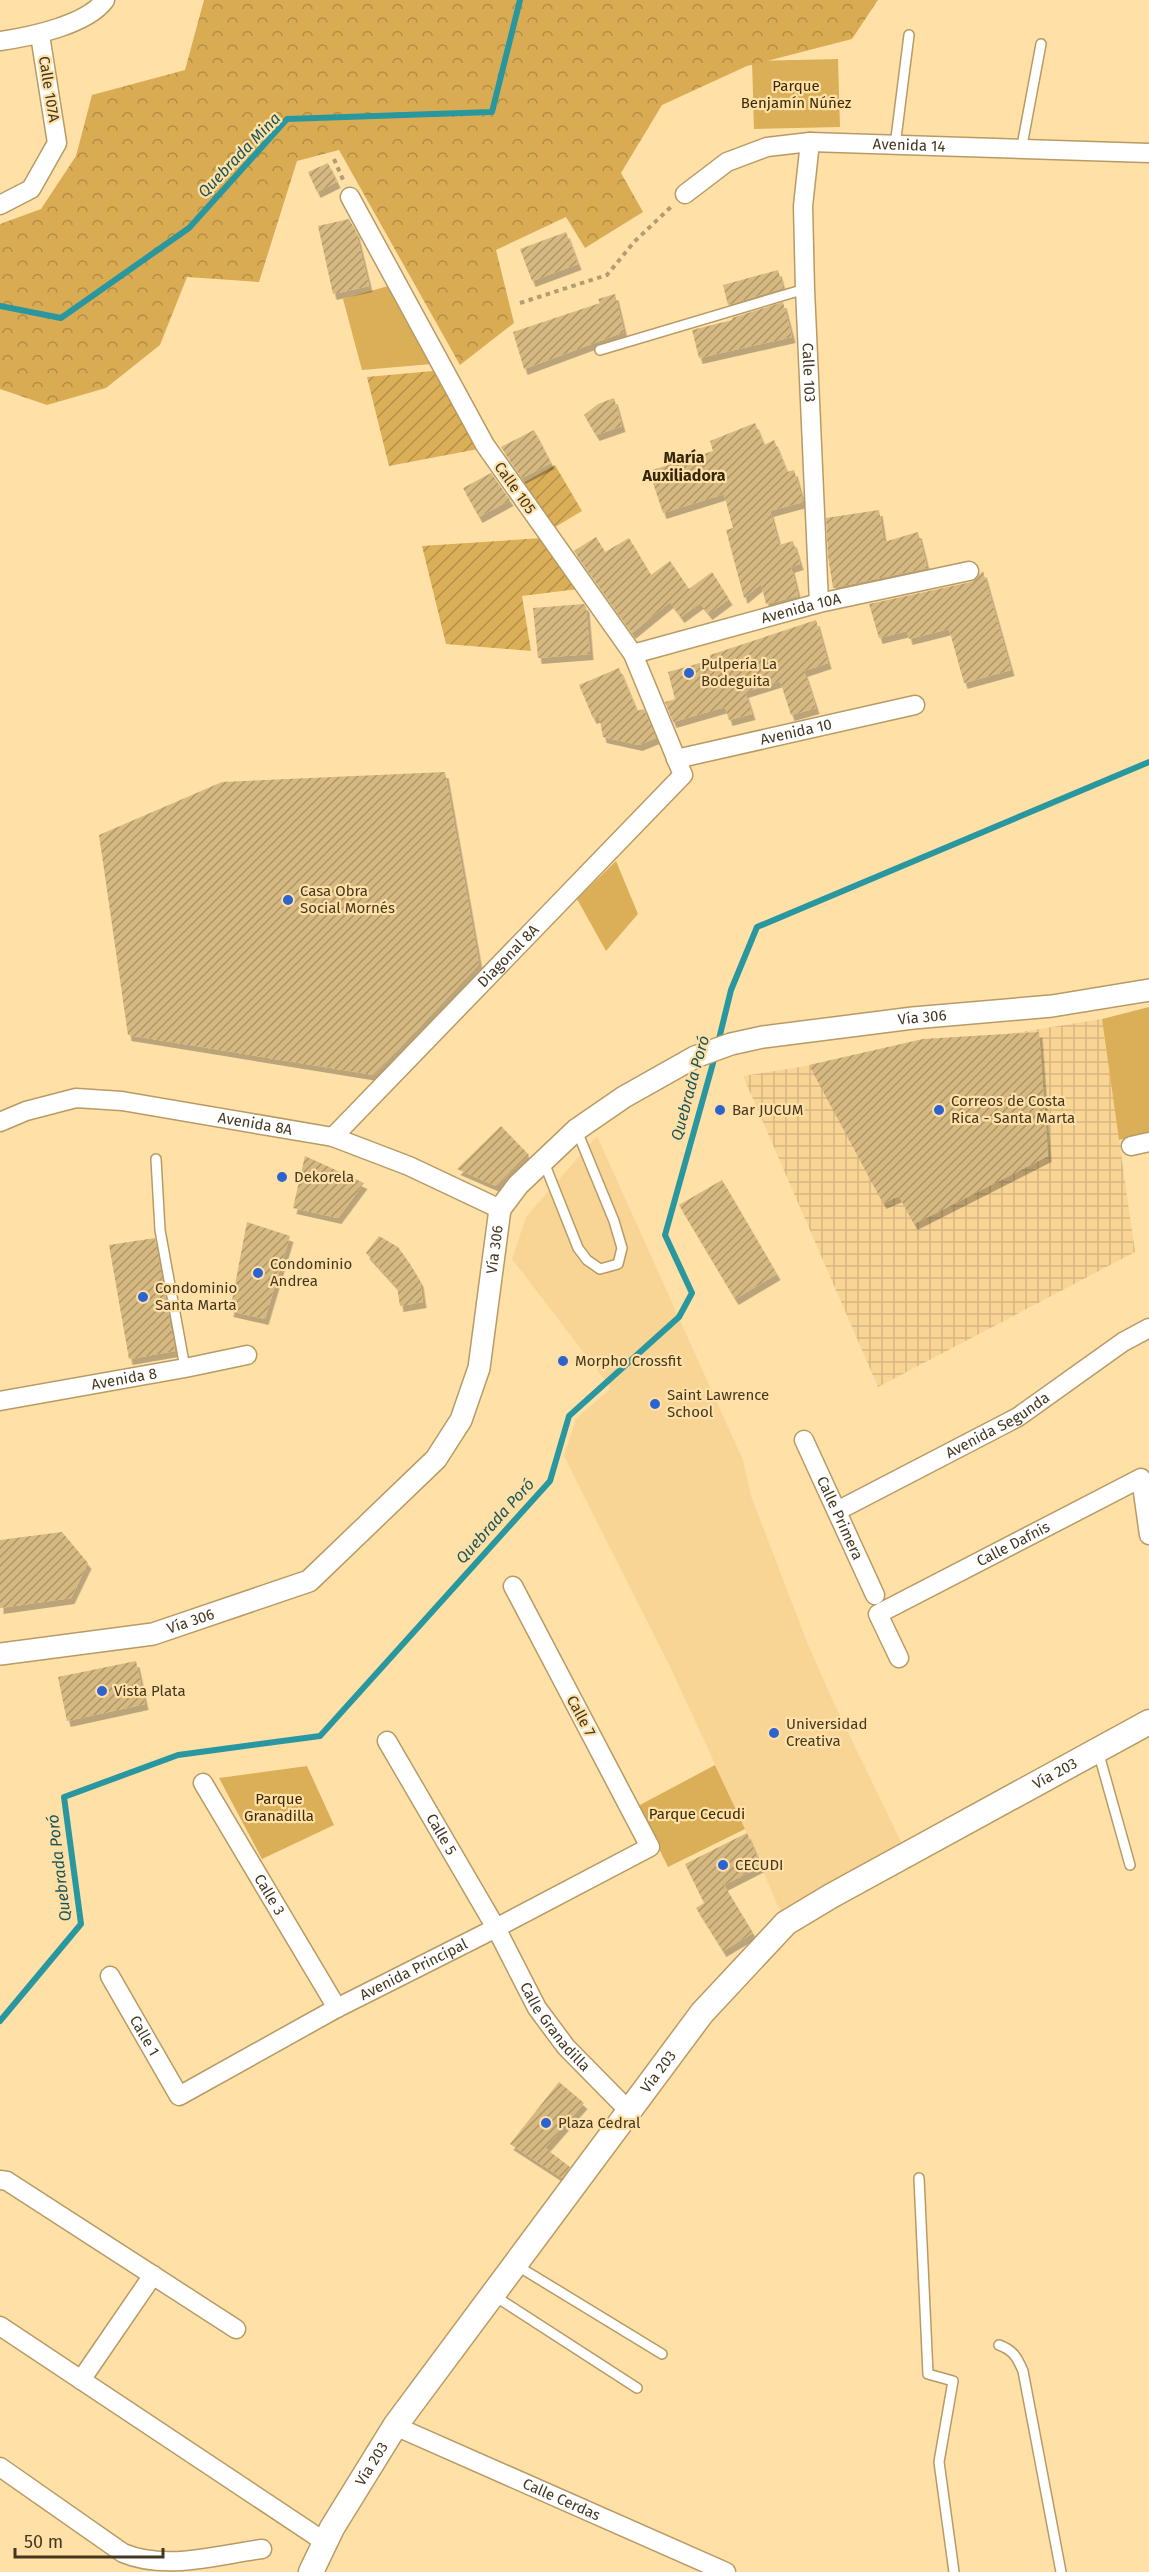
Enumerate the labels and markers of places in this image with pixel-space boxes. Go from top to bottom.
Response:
place label: Pulpería La Bodeguita [701,655,777,690]
marker: Pulpería La Bodeguita [682,666,696,680]
place label: Casa Obra Social Mornés [300,882,395,917]
marker: Casa Obra Social Mornés [281,893,295,907]
place label: Correos de Costa Rica - Santa Marta [951,1092,1075,1127]
place label: Bar JUCUM [732,1101,803,1119]
marker: Bar JUCUM [713,1103,727,1117]
marker: Correos de Costa Rica - Santa Marta [932,1103,946,1117]
place label: Dekorela [294,1168,354,1186]
marker: Dekorela [275,1170,289,1184]
place label: Condominio Andrea [270,1255,352,1290]
marker: Condominio Andrea [251,1266,265,1280]
place label: Condominio Santa Marta [155,1279,237,1314]
marker: Condominio Santa Marta [136,1290,150,1304]
place label: Morpho Crossfit [575,1352,682,1370]
marker: Morpho Crossfit [556,1354,570,1368]
place label: Saint Lawrence School [667,1386,769,1421]
marker: Saint Lawrence School [648,1397,662,1411]
place label: Vista Plata [114,1682,186,1700]
marker: Vista Plata [95,1684,109,1698]
place label: Universidad Creativa [786,1715,867,1750]
marker: Universidad Creativa [767,1726,781,1740]
place label: CECUDI [735,1856,784,1874]
marker: CECUDI [716,1858,730,1872]
place label: Plaza Cedral [558,2114,641,2132]
marker: Plaza Cedral [539,2116,553,2130]

